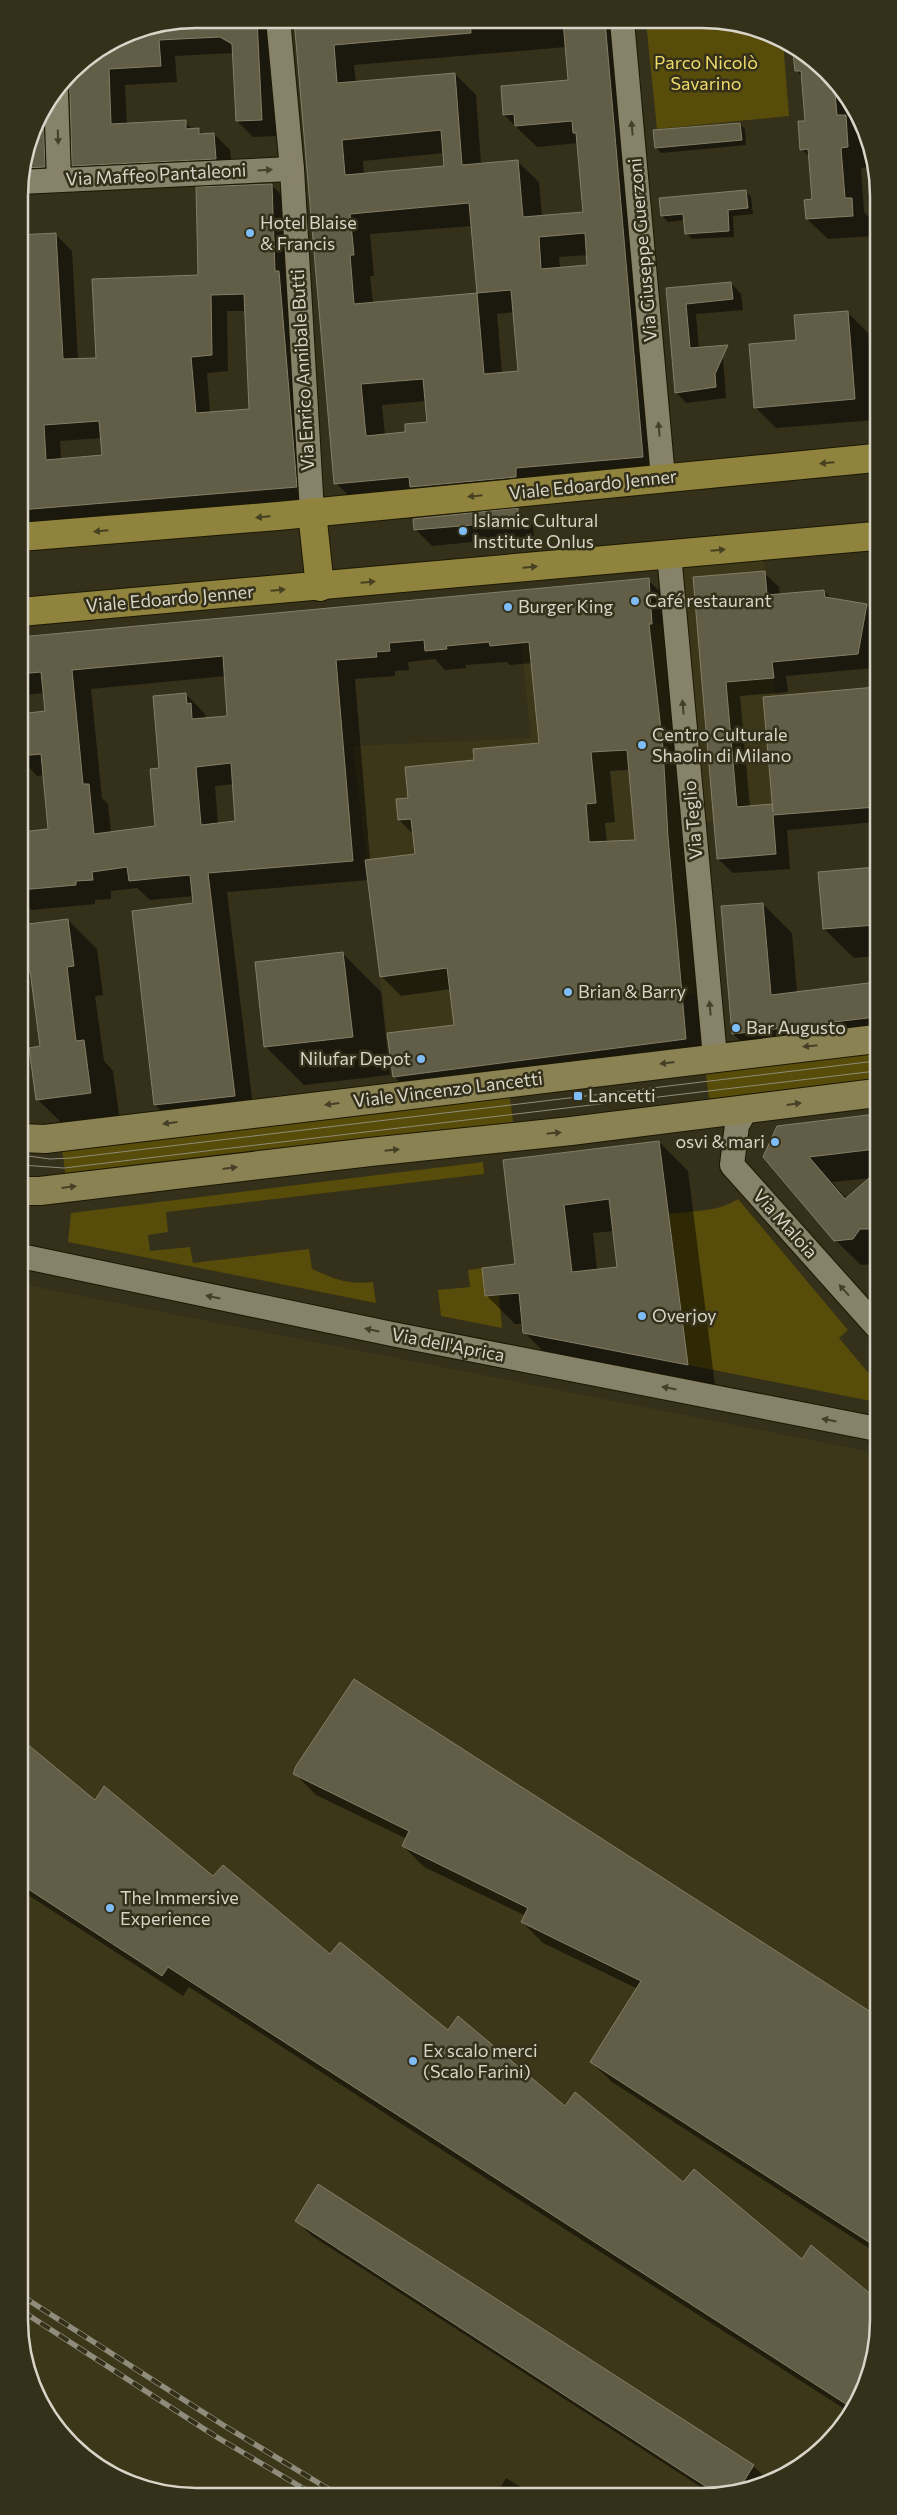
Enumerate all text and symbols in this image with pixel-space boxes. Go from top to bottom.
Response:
park label: Parco Nicolò Savarino [654,51,758,94]
one-way arrow [627,119,635,135]
one-way arrow [54,129,62,145]
street label: Via Giuseppe Guerzoni [623,157,661,343]
street label: Via Maffeo Pantaleoni [65,158,247,190]
one-way arrow [258,165,274,173]
place label: Hotel Blaise & Francis [260,211,357,254]
marker: Hotel Blaise & Francis [244,227,256,239]
street label: Via Enrico Annibale Butti [286,269,318,472]
one-way arrow [654,421,662,437]
one-way arrow [818,459,834,467]
street label: Viale Edoardo Jenner [508,464,678,504]
one-way arrow [467,492,483,500]
place label: Islamic Cultural Institute Onlus [473,509,598,552]
one-way arrow [255,513,271,521]
marker: Islamic Cultural Institute Onlus [457,525,469,537]
one-way arrow [93,527,109,535]
one-way arrow [710,545,726,553]
one-way arrow [522,563,538,571]
one-way arrow [361,578,377,586]
street label: Viale Edoardo Jenner [85,580,255,616]
one-way arrow [270,586,286,594]
place label: Café restaurant [645,589,772,611]
place label: Burger King [518,595,614,617]
marker: Café restaurant [629,595,641,607]
marker: Burger King [502,601,514,613]
one-way arrow [679,699,687,715]
place label: Centro Culturale Shaolin di Milano [652,723,791,766]
marker: Centro Culturale Shaolin di Milano [636,739,648,751]
street label: Via Teglio [678,780,706,860]
place label: Brian & Barry [578,980,686,1002]
marker: Brian & Barry [562,986,574,998]
one-way arrow [706,1000,714,1016]
place label: Bar Augusto [746,1016,846,1038]
marker: Bar Augusto [730,1022,742,1034]
one-way arrow [802,1042,818,1050]
place label: Nilufar Depot [300,1047,411,1069]
marker: Nilufar Depot [415,1053,427,1065]
one-way arrow [658,1060,674,1068]
street label: Viale Vincenzo Lancetti [352,1066,544,1112]
place label: Lancetti [588,1084,656,1106]
marker: Lancetti [572,1090,584,1102]
one-way arrow [786,1099,802,1107]
one-way arrow [323,1100,339,1108]
one-way arrow [162,1119,178,1127]
one-way arrow [546,1129,562,1137]
place label: osvi & mari [676,1130,765,1152]
marker: osvi & mari [769,1136,781,1148]
one-way arrow [384,1145,400,1153]
one-way arrow [223,1164,239,1172]
one-way arrow [61,1183,77,1191]
street label: Via Maloia [749,1184,823,1263]
one-way arrow [838,1285,850,1297]
one-way arrow [206,1293,221,1301]
place label: Overjoy [652,1304,717,1326]
marker: Overjoy [636,1310,648,1322]
street label: Via dell'Aprica [390,1322,507,1366]
one-way arrow [365,1326,380,1334]
one-way arrow [661,1384,677,1392]
one-way arrow [820,1415,836,1423]
place label: The Immersive Experience [120,1886,239,1929]
marker: The Immersive Experience [104,1902,116,1914]
place label: Ex scalo merci (Scalo Farini) [423,2039,538,2082]
marker: Ex scalo merci (Scalo Farini) [407,2055,419,2067]

